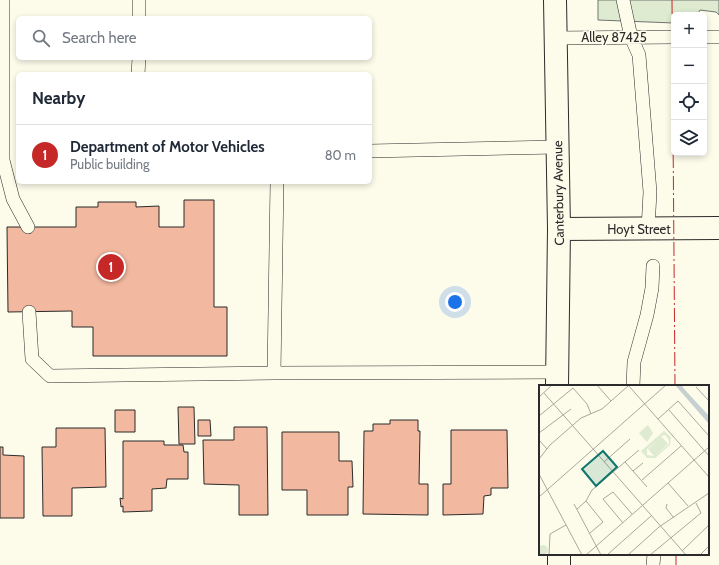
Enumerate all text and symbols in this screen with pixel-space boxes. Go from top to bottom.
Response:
map controls [671,12,707,156]
button: + [671,12,707,48]
search box [16,16,372,60]
icon: search [30,27,52,49]
text: Search here [62,29,137,47]
street label: Alley 87425 [581,29,647,45]
button: − [671,48,707,84]
button: locate [671,84,707,120]
text: Nearby [32,88,85,108]
button: layers [671,120,707,156]
text: Department of Motor Vehicles [70,138,265,156]
street label: Canterbury Avenue [549,140,567,246]
text: 1 [43,147,47,163]
text: 80 m [325,147,356,163]
text: Public building [70,156,150,172]
street label: Hoyt Street [607,221,671,237]
pin: 1 [98,252,124,282]
your location [445,292,465,312]
inset map [539,385,709,555]

